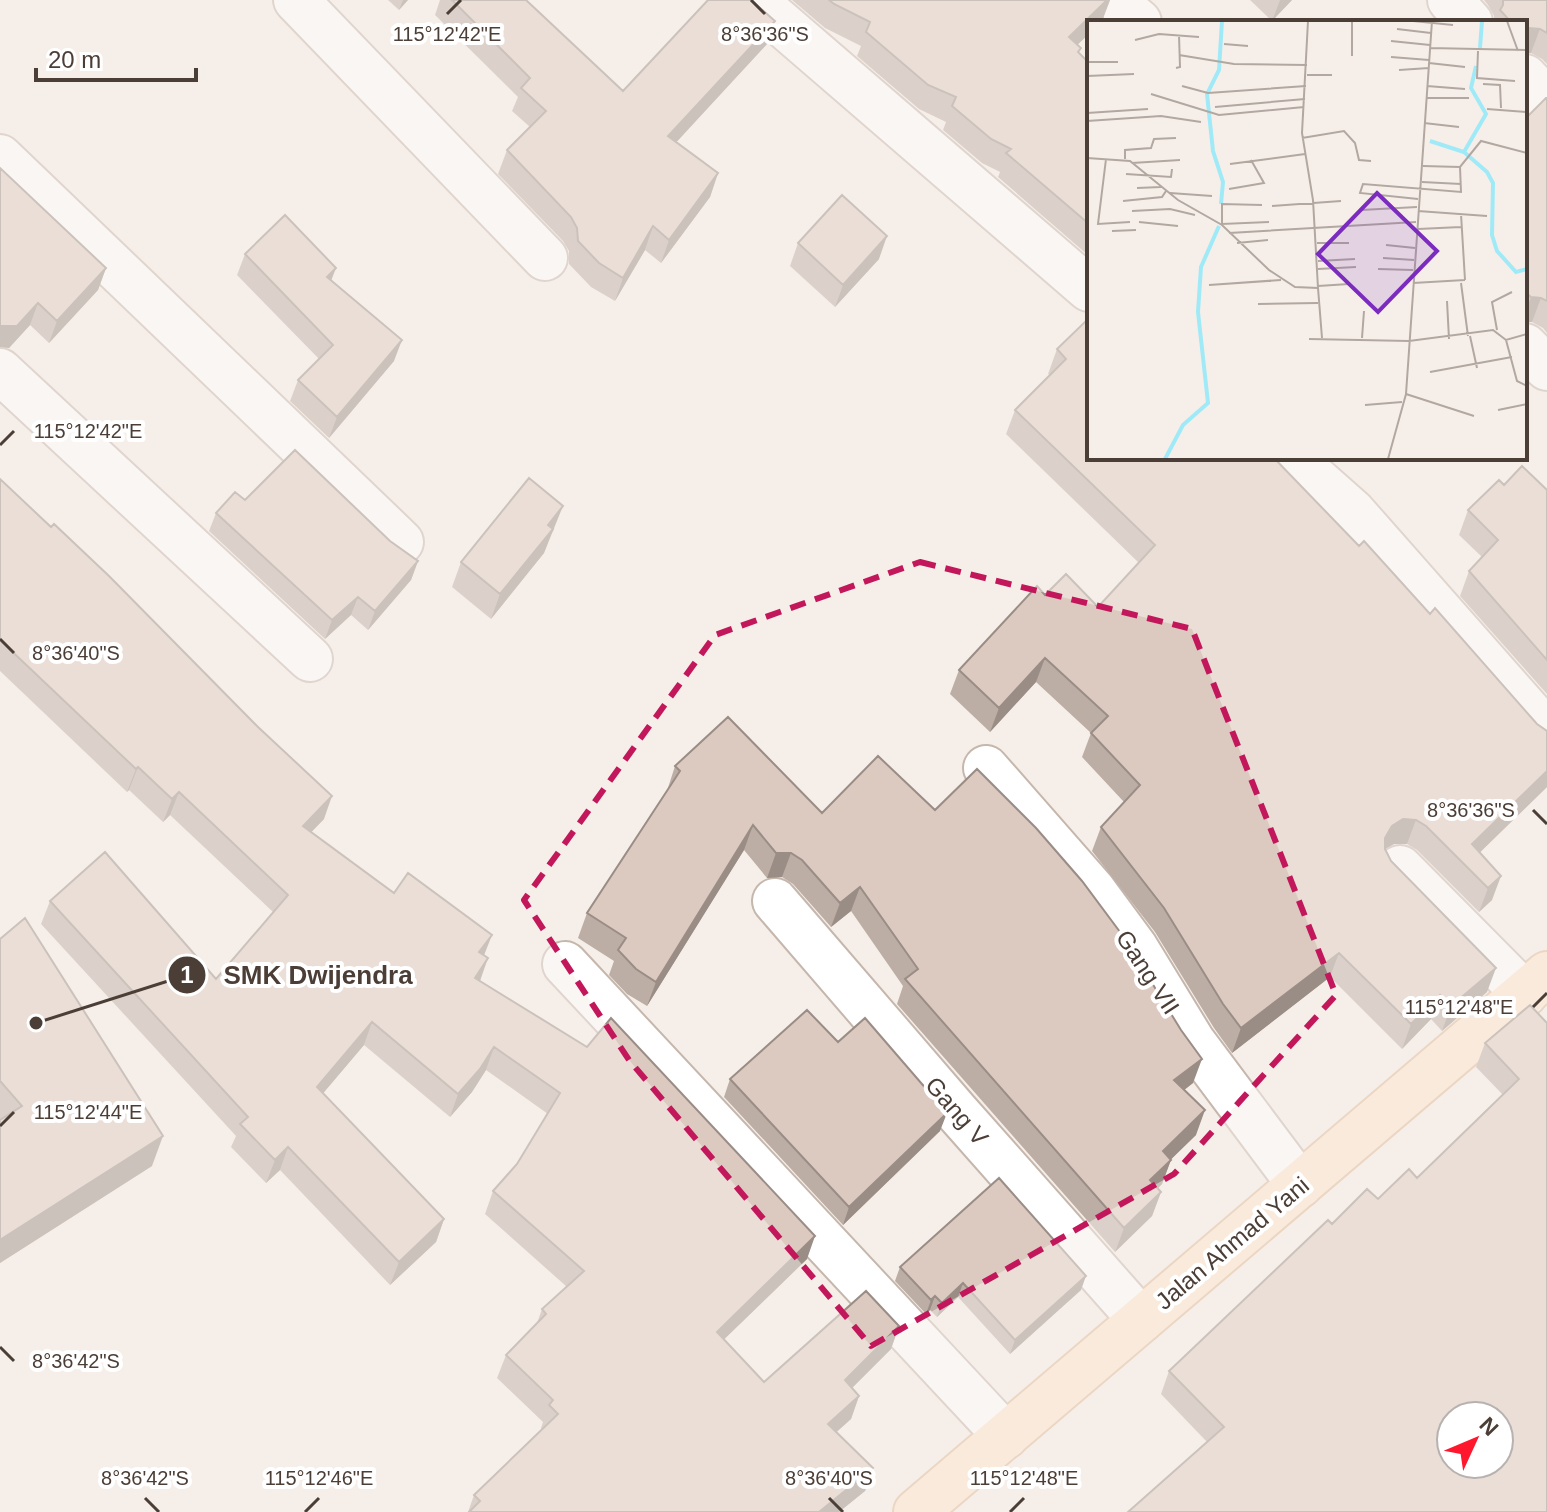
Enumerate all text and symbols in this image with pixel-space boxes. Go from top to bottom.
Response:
inset map [1087,20,1527,460]
text: 115°12'42"E [393,23,501,45]
text: 8°36'36"S [721,23,809,45]
scale bar [36,32,196,82]
text: 20 m [48,46,101,73]
text: 115°12'42"E [34,420,142,442]
text: 8°36'40"S [32,642,120,664]
text: 8°36'36"S [1427,799,1515,821]
street label: Gang VII [1111,925,1185,1019]
callout: SMK Dwijendra [167,950,428,1000]
text: SMK Dwijendra [223,960,413,990]
text: 1 [180,961,194,988]
text: 115°12'48"E [1405,996,1513,1018]
street label: Gang V [920,1071,994,1151]
text: 115°12'44"E [34,1101,142,1123]
street label: Jalan Ahmad Yani [1150,1171,1314,1315]
text: 8°36'42"S [32,1350,120,1372]
north arrow [1435,1400,1515,1480]
text: N [1475,1412,1504,1441]
text: 8°36'42"S [101,1467,189,1489]
text: 115°12'46"E [265,1467,373,1489]
text: 8°36'40"S [785,1467,873,1489]
text: 115°12'48"E [970,1467,1078,1489]

